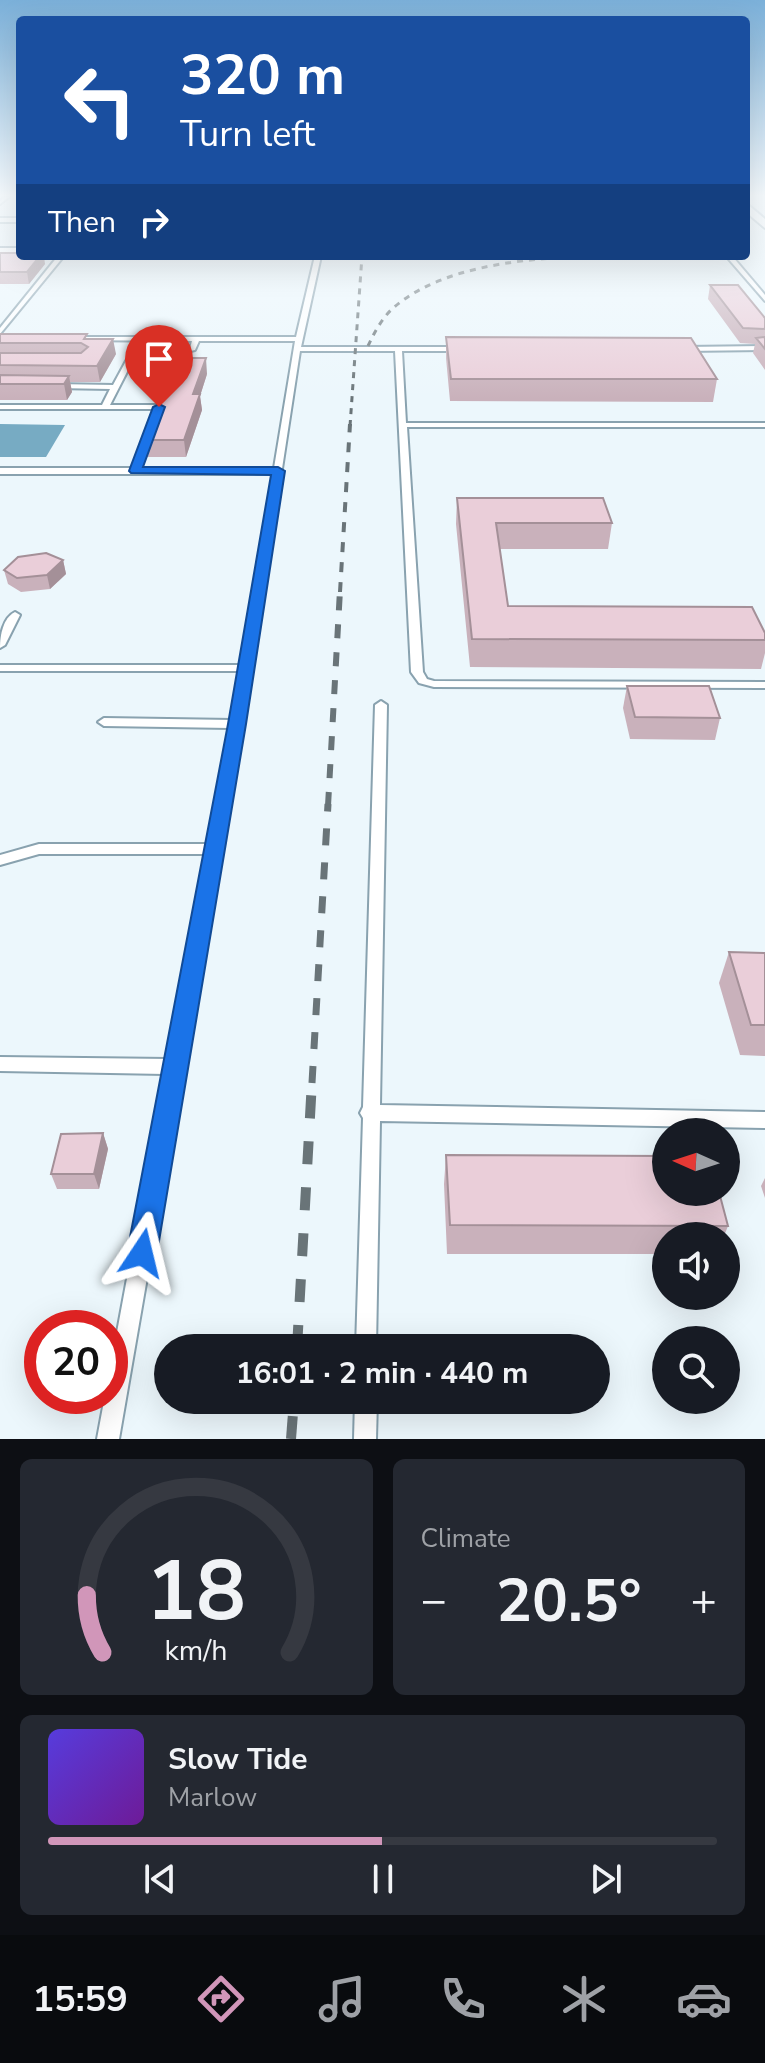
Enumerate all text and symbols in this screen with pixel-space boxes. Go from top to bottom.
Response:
text: 320 m [180,37,345,114]
icon: left [48,48,152,152]
text: Turn left [180,110,315,159]
icon: right [132,200,176,244]
text: Then [48,202,116,243]
pin [125,325,193,407]
icon: arrive [137,337,181,381]
north arrow [652,1118,740,1206]
map controls [652,1118,740,1414]
position arrow [100,1211,184,1295]
button: sound [652,1222,740,1310]
speed limit sign: 20 [24,1310,128,1414]
button: search [652,1326,740,1414]
text: 16:01 · 2 min · 440 m [236,1353,528,1394]
text: Climate [421,1521,511,1556]
text: 18 [146,1535,246,1648]
text: 20.5° [496,1560,642,1642]
text: − [421,1571,447,1631]
text: + [691,1571,717,1631]
text: km/h [165,1631,228,1670]
text: Slow Tide [168,1739,308,1780]
text: Marlow [168,1780,257,1815]
icon: previous [138,1857,182,1901]
icon: pause [361,1857,405,1901]
icon: next [584,1857,628,1901]
icon: directions [193,1971,249,2027]
icon: music [314,1971,370,2027]
icon: phone [435,1971,491,2027]
icon: climate [556,1971,612,2027]
icon: car [676,1971,732,2027]
text: 15:59 [32,1975,128,2024]

